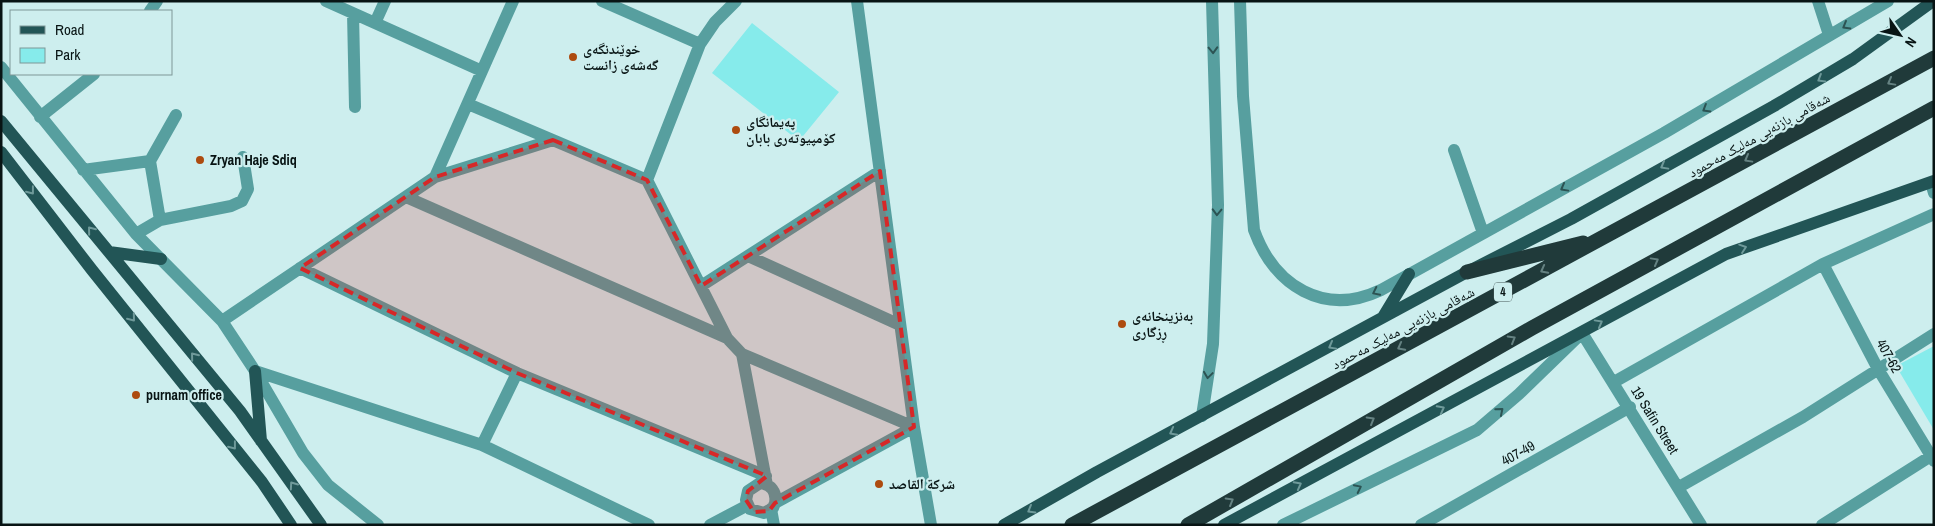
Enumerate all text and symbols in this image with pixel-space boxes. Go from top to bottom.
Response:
legend [10,10,172,75]
north arrow [1875,10,1925,60]
text: Road [55,19,84,40]
one-way arrow [1842,19,1851,29]
text: N [1901,34,1921,51]
place label: خوێندنگەی گەشەی زانست [583,40,659,74]
text: Park [55,44,81,65]
one-way arrow [1208,46,1218,54]
marker: خوێندنگەی گەشەی زانست [567,51,579,63]
one-way arrow [1817,72,1826,82]
one-way arrow [1887,75,1896,85]
street label: شەقامی بازنەیی مەلیک مەحمود [1685,89,1833,181]
one-way arrow [1703,102,1712,112]
place label: پەیمانگای کۆمپیوتەری بابان [746,113,836,147]
marker: پەیمانگای کۆمپیوتەری بابان [730,124,742,136]
place label: Zryan Haje Sdiq [210,151,297,169]
one-way arrow [1745,153,1754,163]
marker: Zryan Haje Sdiq [194,154,206,166]
one-way arrow [1660,160,1669,170]
one-way arrow [1561,182,1570,192]
one-way arrow [25,185,34,195]
one-way arrow [1212,209,1223,217]
one-way arrow [88,227,96,236]
one-way arrow [1739,244,1747,254]
one-way arrow [1649,257,1658,267]
one-way arrow [1540,264,1549,274]
road number: 4 [1494,282,1512,302]
street label: شەقامی بازنەیی مەلیک مەحمود [1328,283,1478,373]
one-way arrow [1373,286,1382,296]
place label: بەنزینخانەی ڕزگاری [1132,307,1193,344]
one-way arrow [126,313,135,322]
marker: بەنزینخانەی ڕزگاری [1116,318,1128,330]
one-way arrow [1594,319,1603,329]
one-way arrow [1507,335,1516,345]
street label: 407-62 [1872,336,1906,376]
one-way arrow [1328,340,1337,350]
one-way arrow [1397,341,1406,351]
one-way arrow [191,352,200,361]
one-way arrow [1204,370,1214,379]
street label: 19 Safin Street [1627,383,1683,457]
place label: purnam office [146,386,222,404]
marker: purnam office [130,389,142,401]
one-way arrow [1436,405,1445,415]
one-way arrow [1494,408,1503,416]
one-way arrow [1366,416,1375,426]
one-way arrow [1170,426,1179,436]
street label: 407-49 [1498,436,1538,470]
one-way arrow [227,440,236,449]
place label: شركة القاصد [889,475,955,493]
marker: شركة القاصد [873,478,885,490]
one-way arrow [290,481,299,491]
one-way arrow [1292,481,1301,491]
one-way arrow [1353,484,1362,494]
one-way arrow [1225,497,1234,507]
one-way arrow [1027,503,1036,513]

